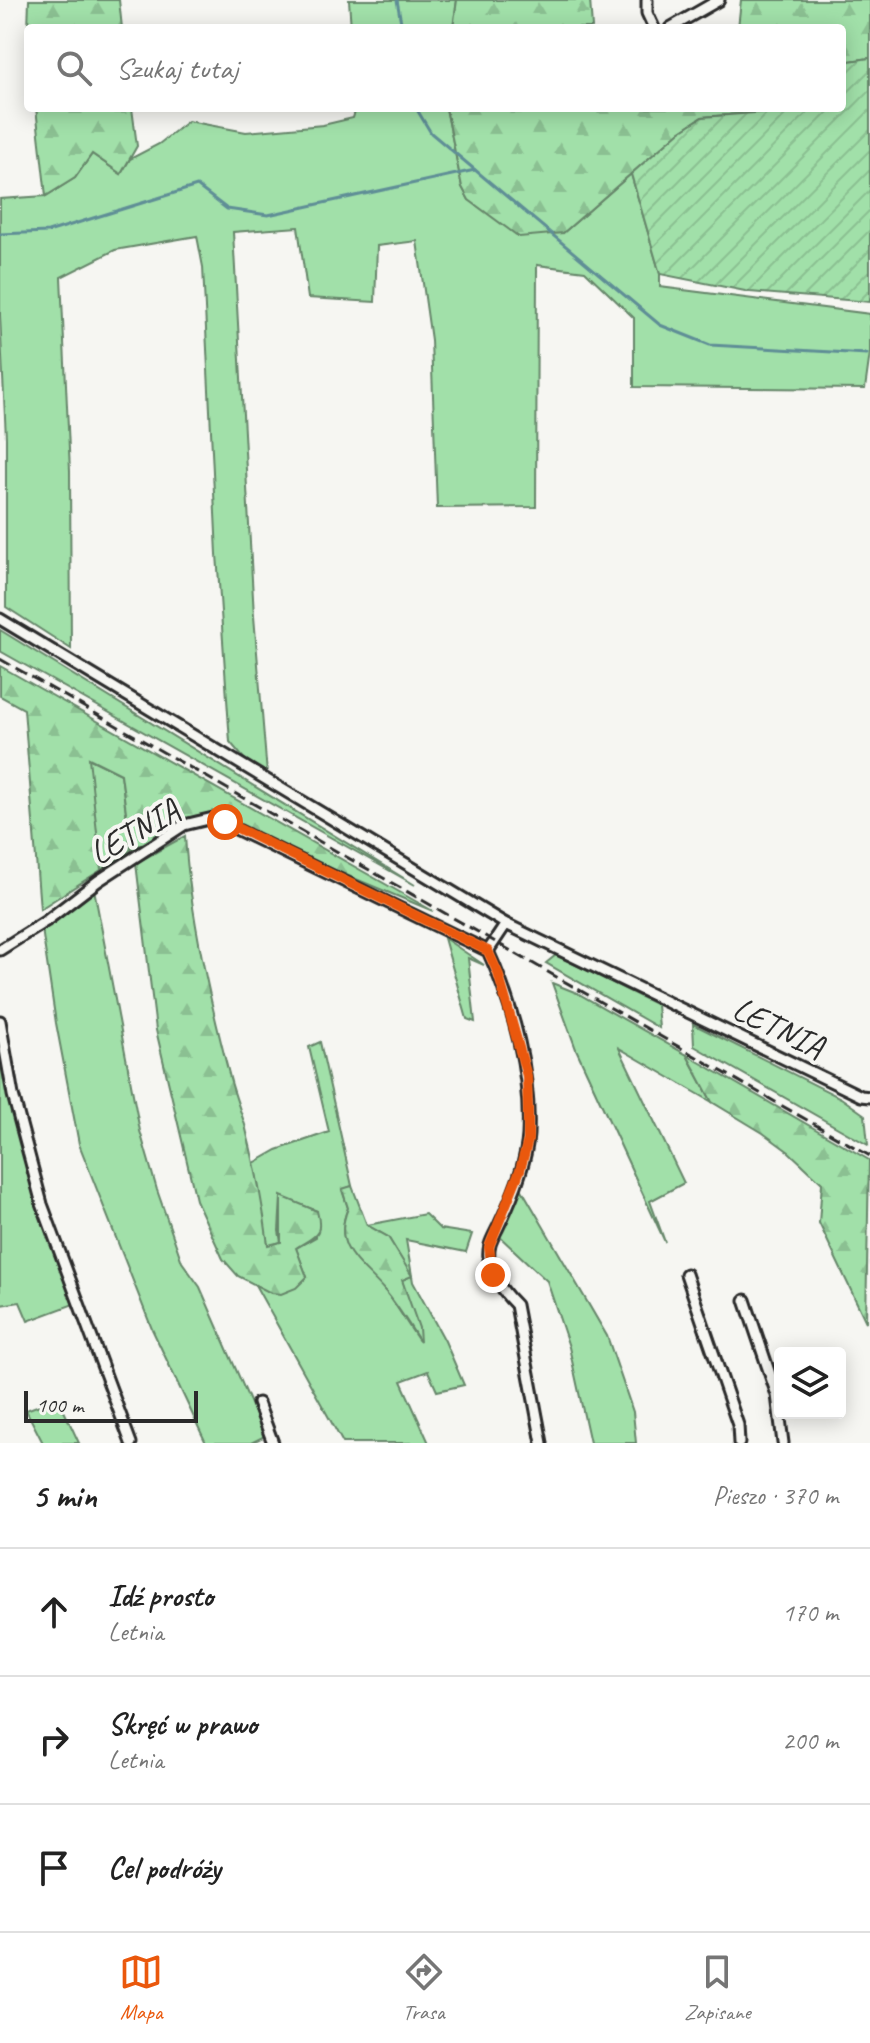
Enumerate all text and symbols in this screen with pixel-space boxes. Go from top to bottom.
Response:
search box [24,24,846,112]
icon: search [52,46,96,90]
text: Szukaj tutaj [116,49,238,87]
street label: LETNIA [81,788,188,874]
route start [207,804,243,840]
street label: LETNIA [726,986,833,1068]
route end [475,1257,511,1293]
map controls [774,1347,846,1419]
button: layers [774,1347,846,1419]
scale bar [24,1387,198,1423]
text: 100 m [36,1391,83,1419]
text: 5 min [32,1474,97,1517]
text: Pieszo · 370 m [713,1479,838,1512]
text: Idź prosto [108,1577,213,1615]
icon: ahead [32,1590,76,1634]
text: 170 m [782,1596,838,1629]
text: Letnia [108,1615,163,1648]
text: Skręć w prawo [108,1705,257,1743]
icon: right [32,1718,76,1762]
text: 200 m [782,1724,838,1757]
text: Letnia [108,1743,163,1776]
icon: arrive [32,1846,76,1890]
text: Cel podróży [108,1849,221,1887]
tab: Mapa [119,1950,163,2026]
tab: Trasa [402,1950,446,2026]
tab: Zapisane [684,1950,751,2026]

